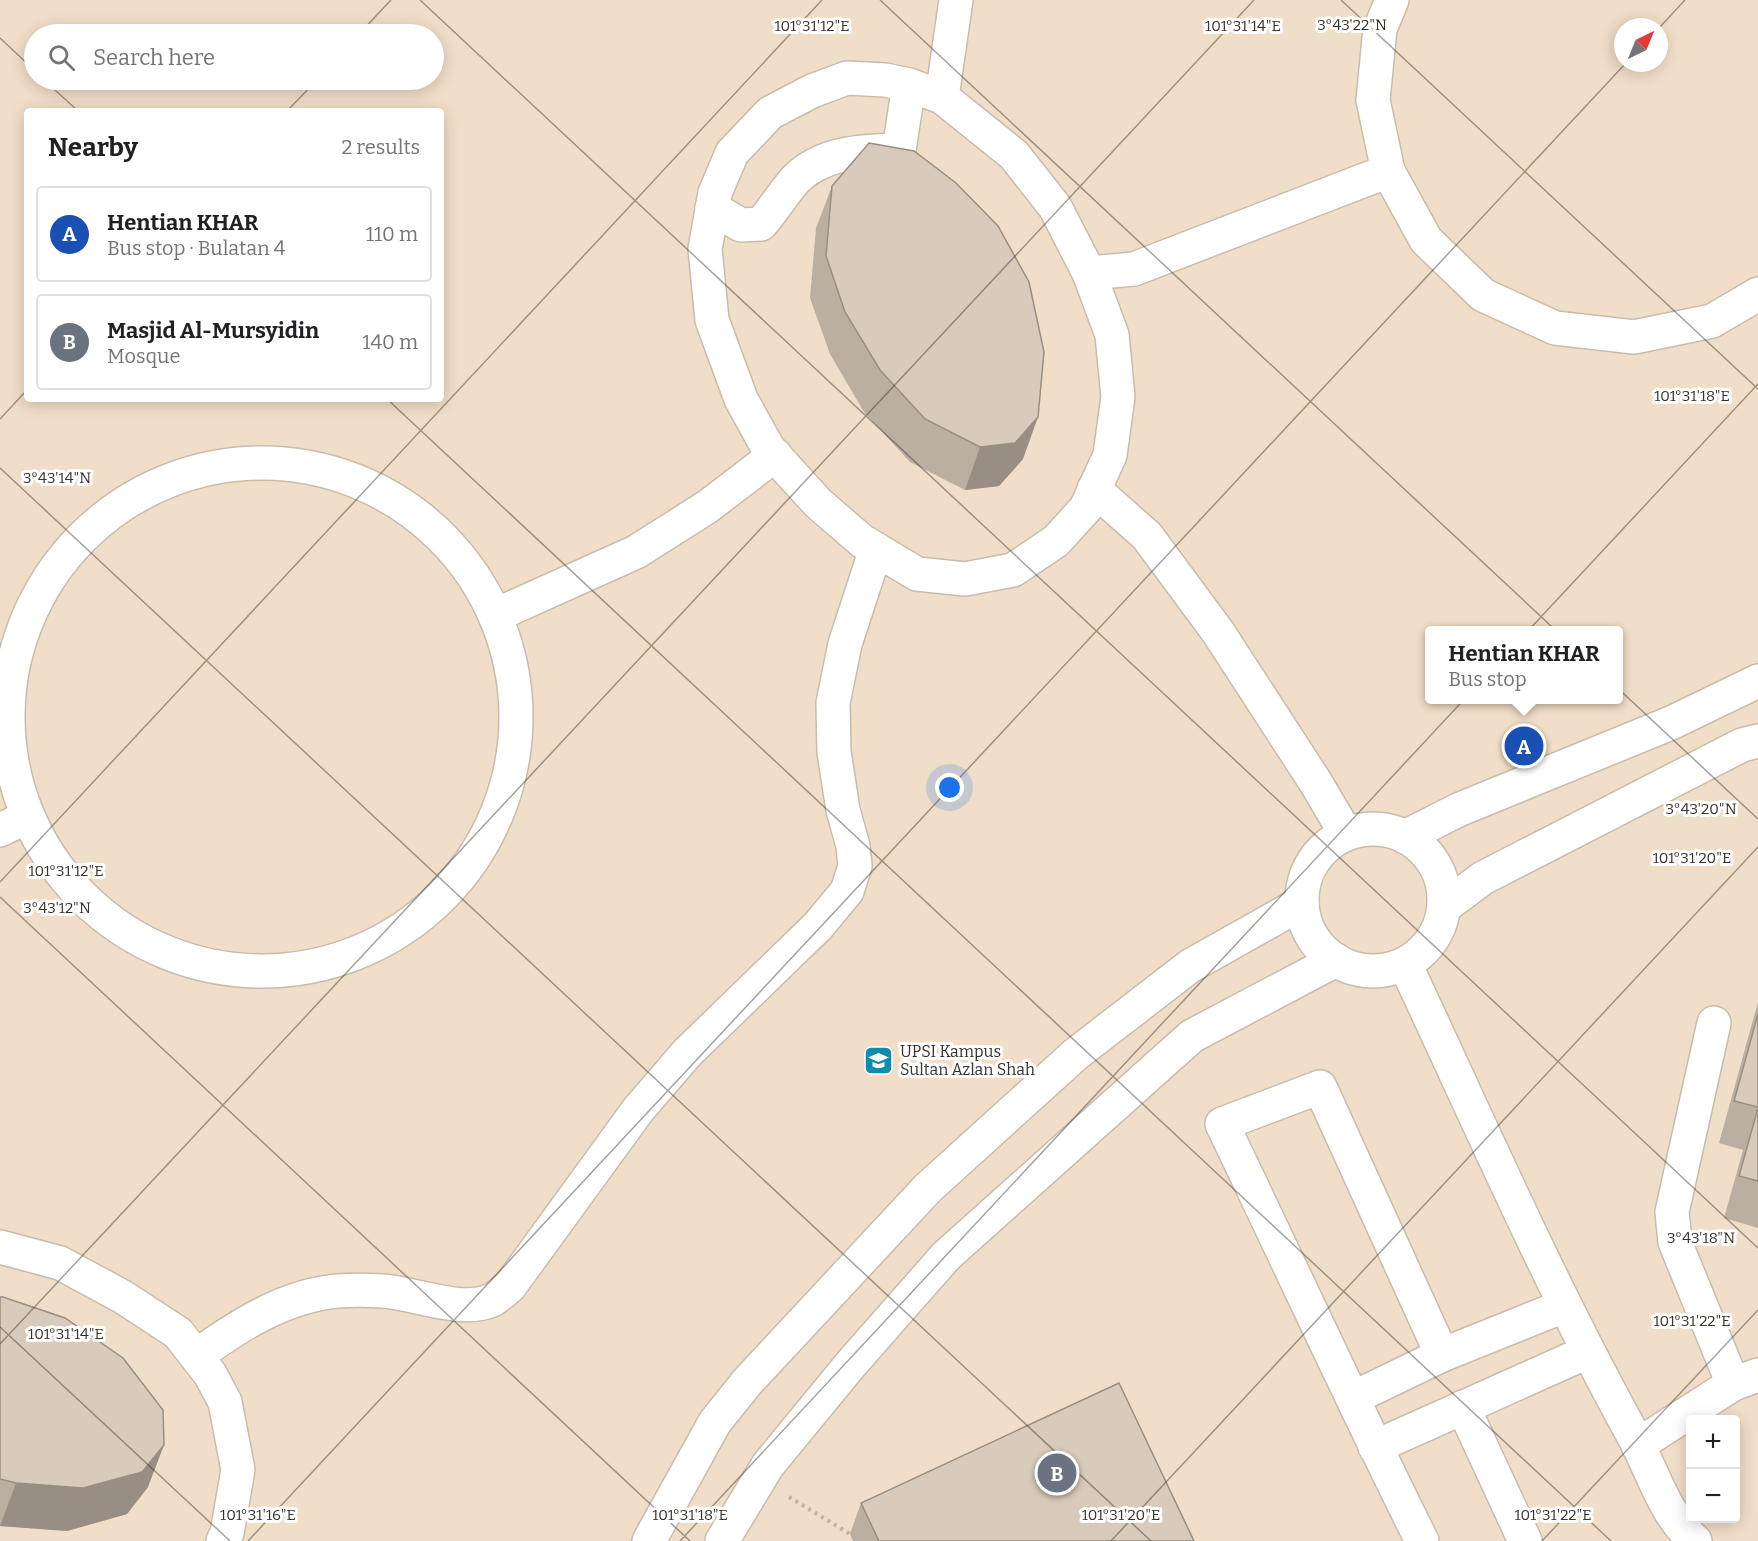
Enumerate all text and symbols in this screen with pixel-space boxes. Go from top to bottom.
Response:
text: 3°43'22"N [1317,16,1387,34]
text: 101°31'12"E [774,17,850,35]
text: 101°31'14"E [1205,17,1281,35]
north arrow [1614,18,1668,72]
search box [24,24,444,90]
icon: search [45,41,78,74]
text: Search here [93,44,215,71]
text: Nearby [48,132,138,163]
text: 2 results [341,135,420,159]
text: Hentian KHAR [107,209,258,236]
text: A [62,222,77,246]
text: 110 m [366,222,418,246]
text: Bus stop · Bulatan 4 [107,236,285,260]
text: Masjid Al-Mursyidin [107,317,319,344]
text: B [63,330,76,354]
text: 140 m [362,330,418,354]
text: Mosque [107,344,180,368]
text: 101°31'18"E [1654,387,1730,405]
text: 3°43'14"N [23,469,91,487]
popup [1425,626,1623,704]
text: Hentian KHAR [1448,640,1600,667]
text: Bus stop [1448,667,1527,691]
pin: A [1504,724,1544,768]
your location [935,773,964,802]
text: 3°43'20"N [1665,800,1737,818]
text: 101°31'20"E [1653,849,1731,867]
text: 101°31'12"E [28,862,104,880]
text: 3°43'12"N [23,899,91,917]
place label: UPSI Kampus Sultan Azlan Shah [900,1042,1035,1079]
school or university icon: UPSI Kampus Sultan Azlan Shah [863,1044,895,1076]
text: 3°43'18"N [1667,1229,1735,1247]
text: 101°31'22"E [1653,1312,1731,1330]
text: 101°31'14"E [28,1325,104,1343]
map controls [1686,1415,1740,1523]
button: + [1686,1415,1740,1469]
pin: B [1038,1450,1076,1496]
button: − [1686,1469,1740,1523]
text: 101°31'16"E [220,1506,296,1524]
text: 101°31'18"E [652,1506,728,1524]
text: 101°31'20"E [1082,1506,1160,1524]
text: 101°31'22"E [1514,1506,1592,1524]

